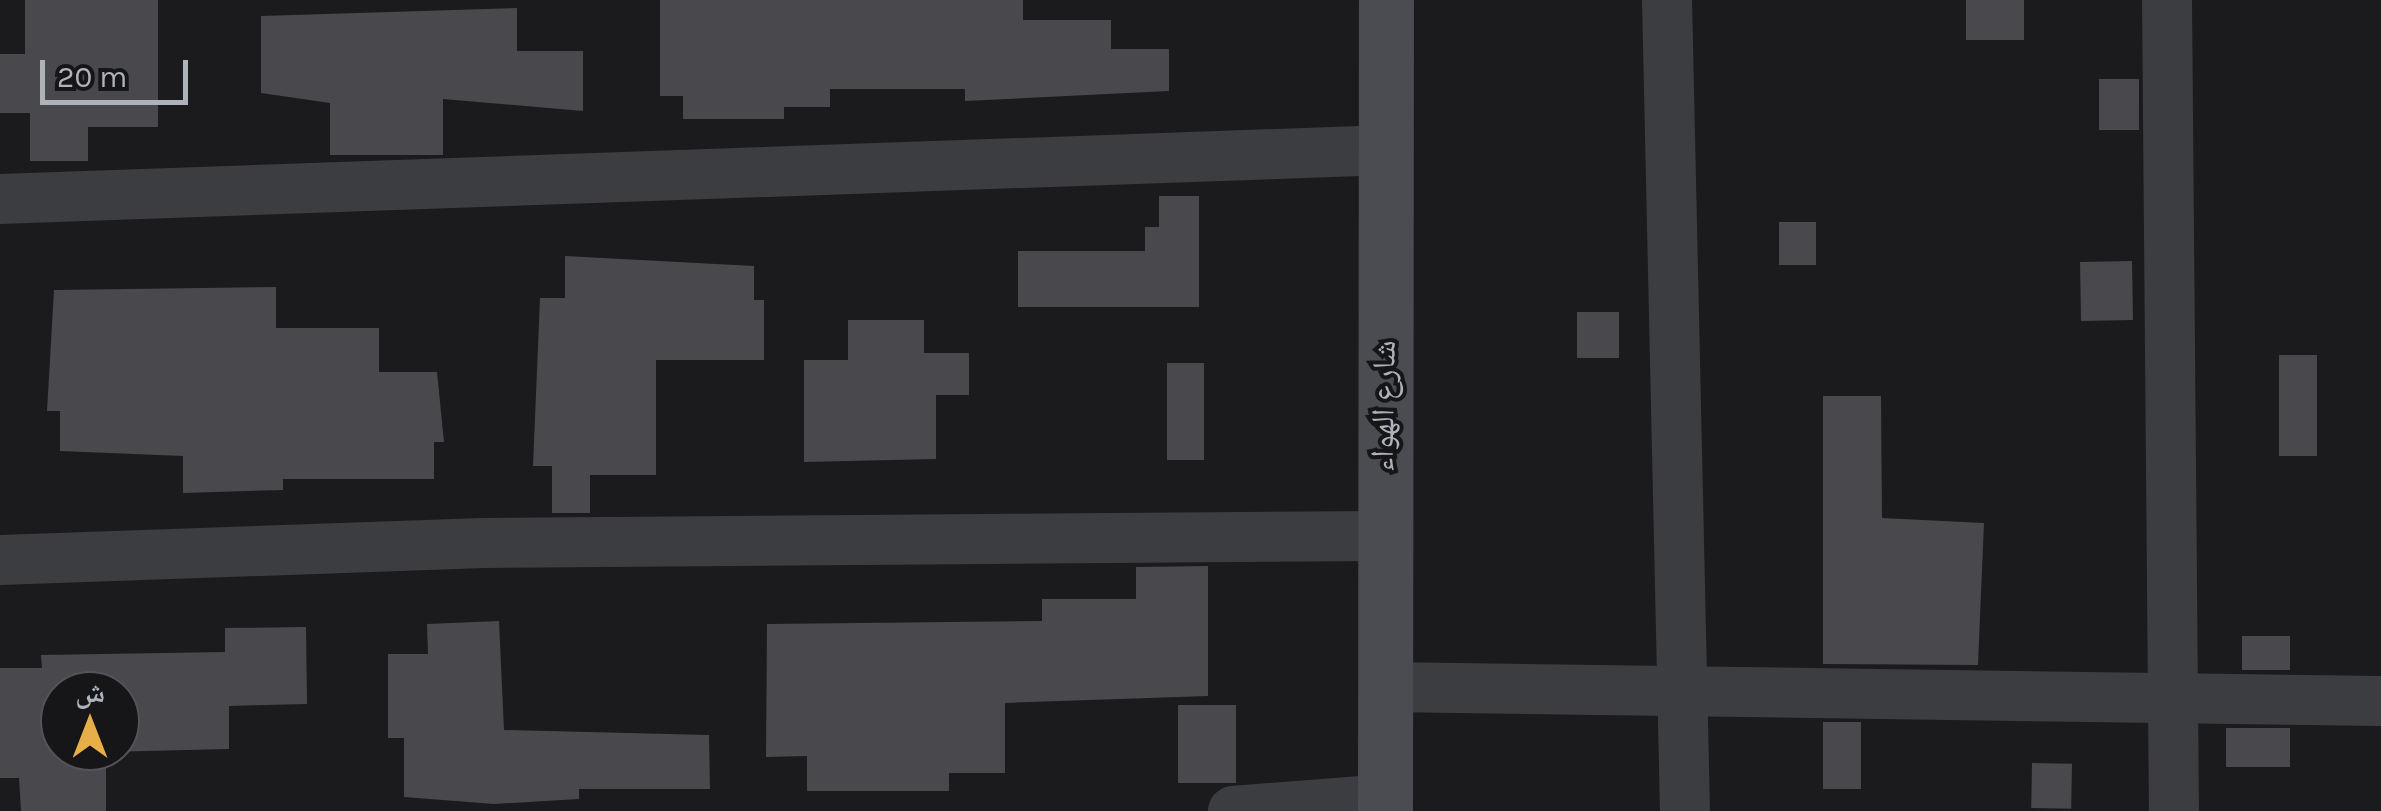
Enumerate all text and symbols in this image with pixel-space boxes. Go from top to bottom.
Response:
scale bar [45,40,192,102]
text: 20 m [57,59,127,95]
street label: شارع الهواء [1364,340,1404,472]
north arrow [40,671,140,771]
text: ش [75,676,105,709]

